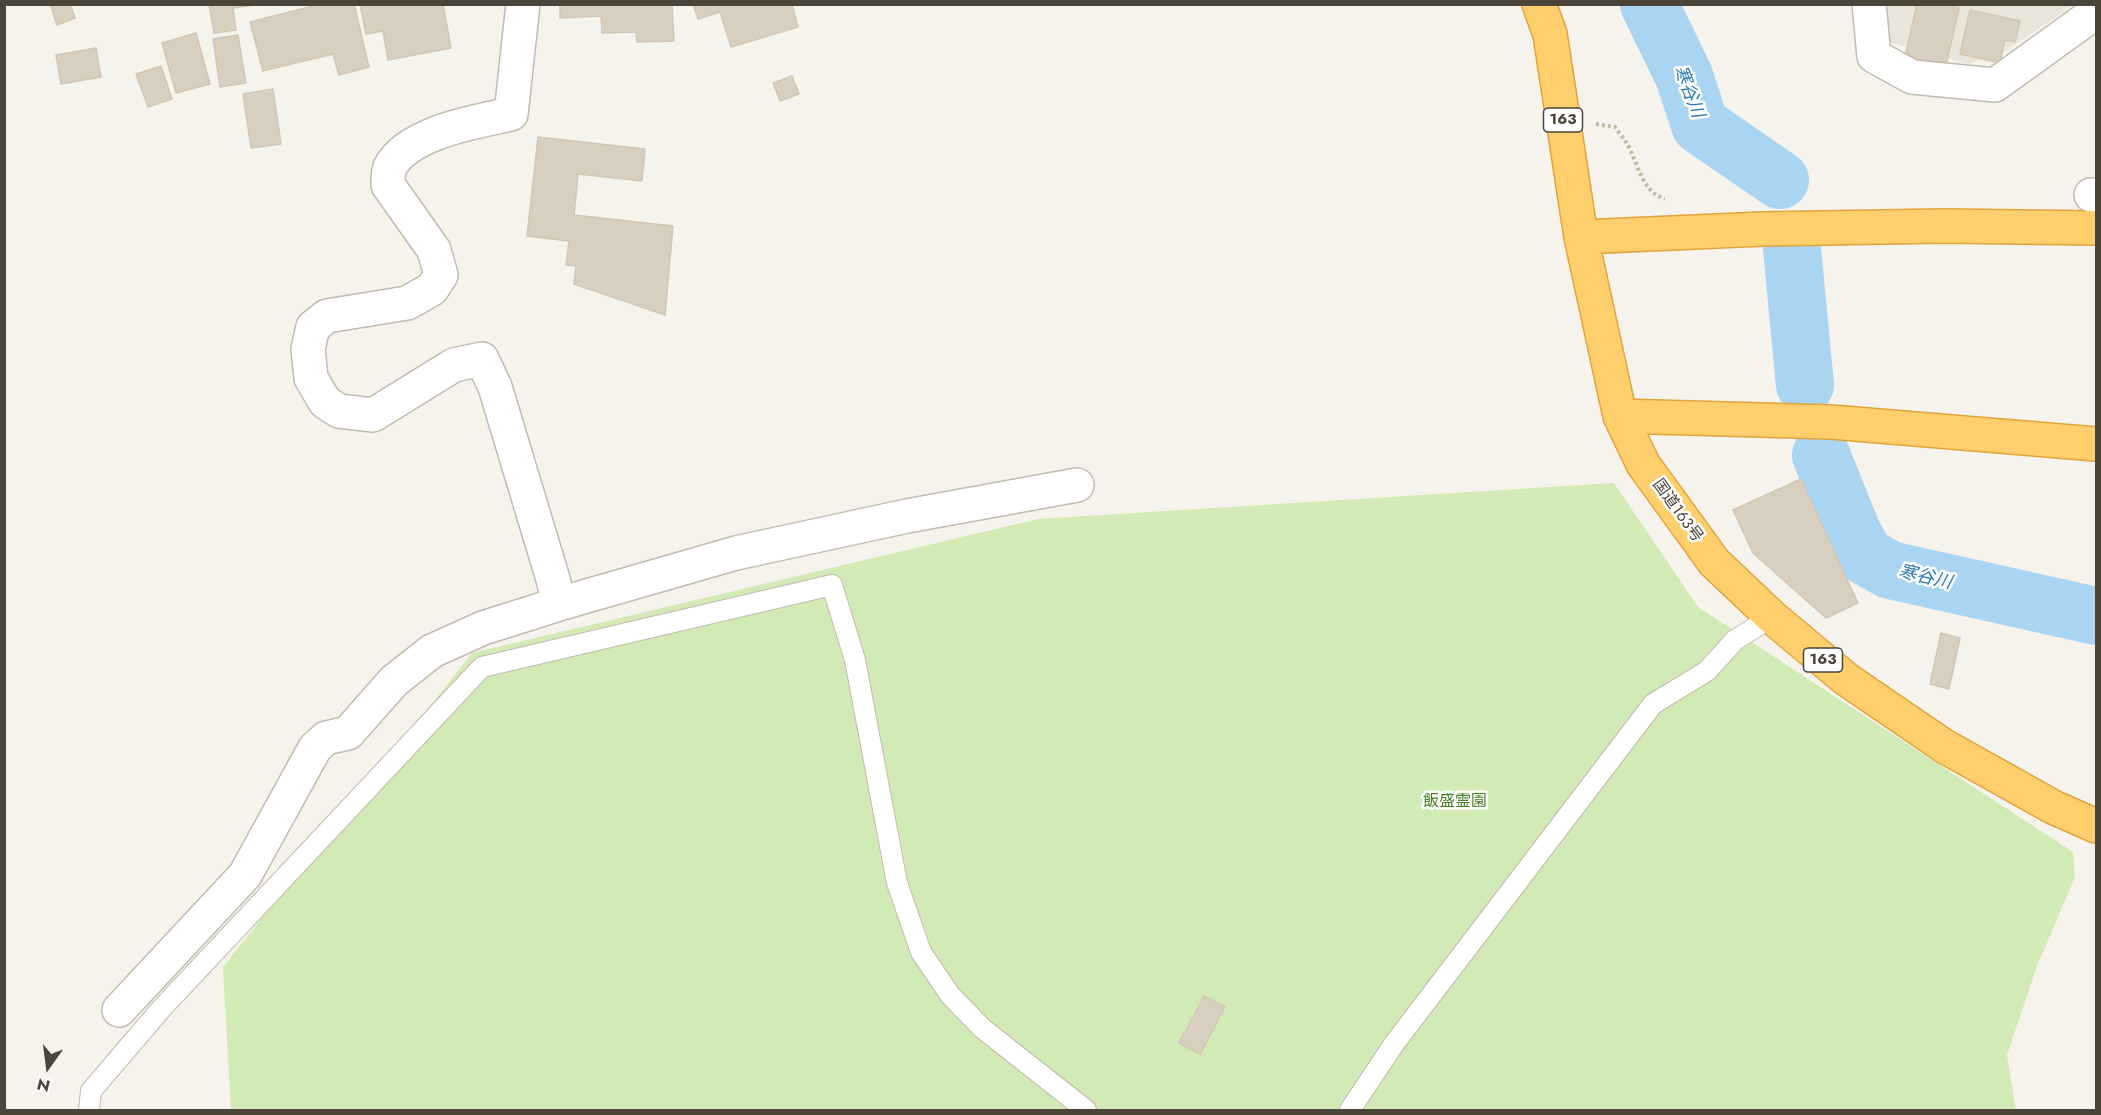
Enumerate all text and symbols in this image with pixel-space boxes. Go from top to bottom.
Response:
water label: 寒谷川 [1668,63,1708,121]
road number: 163 [1544,108,1582,132]
street label: 国道163号 [1648,476,1706,546]
water label: 寒谷川 [1896,561,1954,595]
road number: 163 [1804,648,1842,672]
park label: 飯盛霊園 [1423,792,1487,812]
north arrow [18,1037,78,1097]
text: N [35,1072,52,1098]

